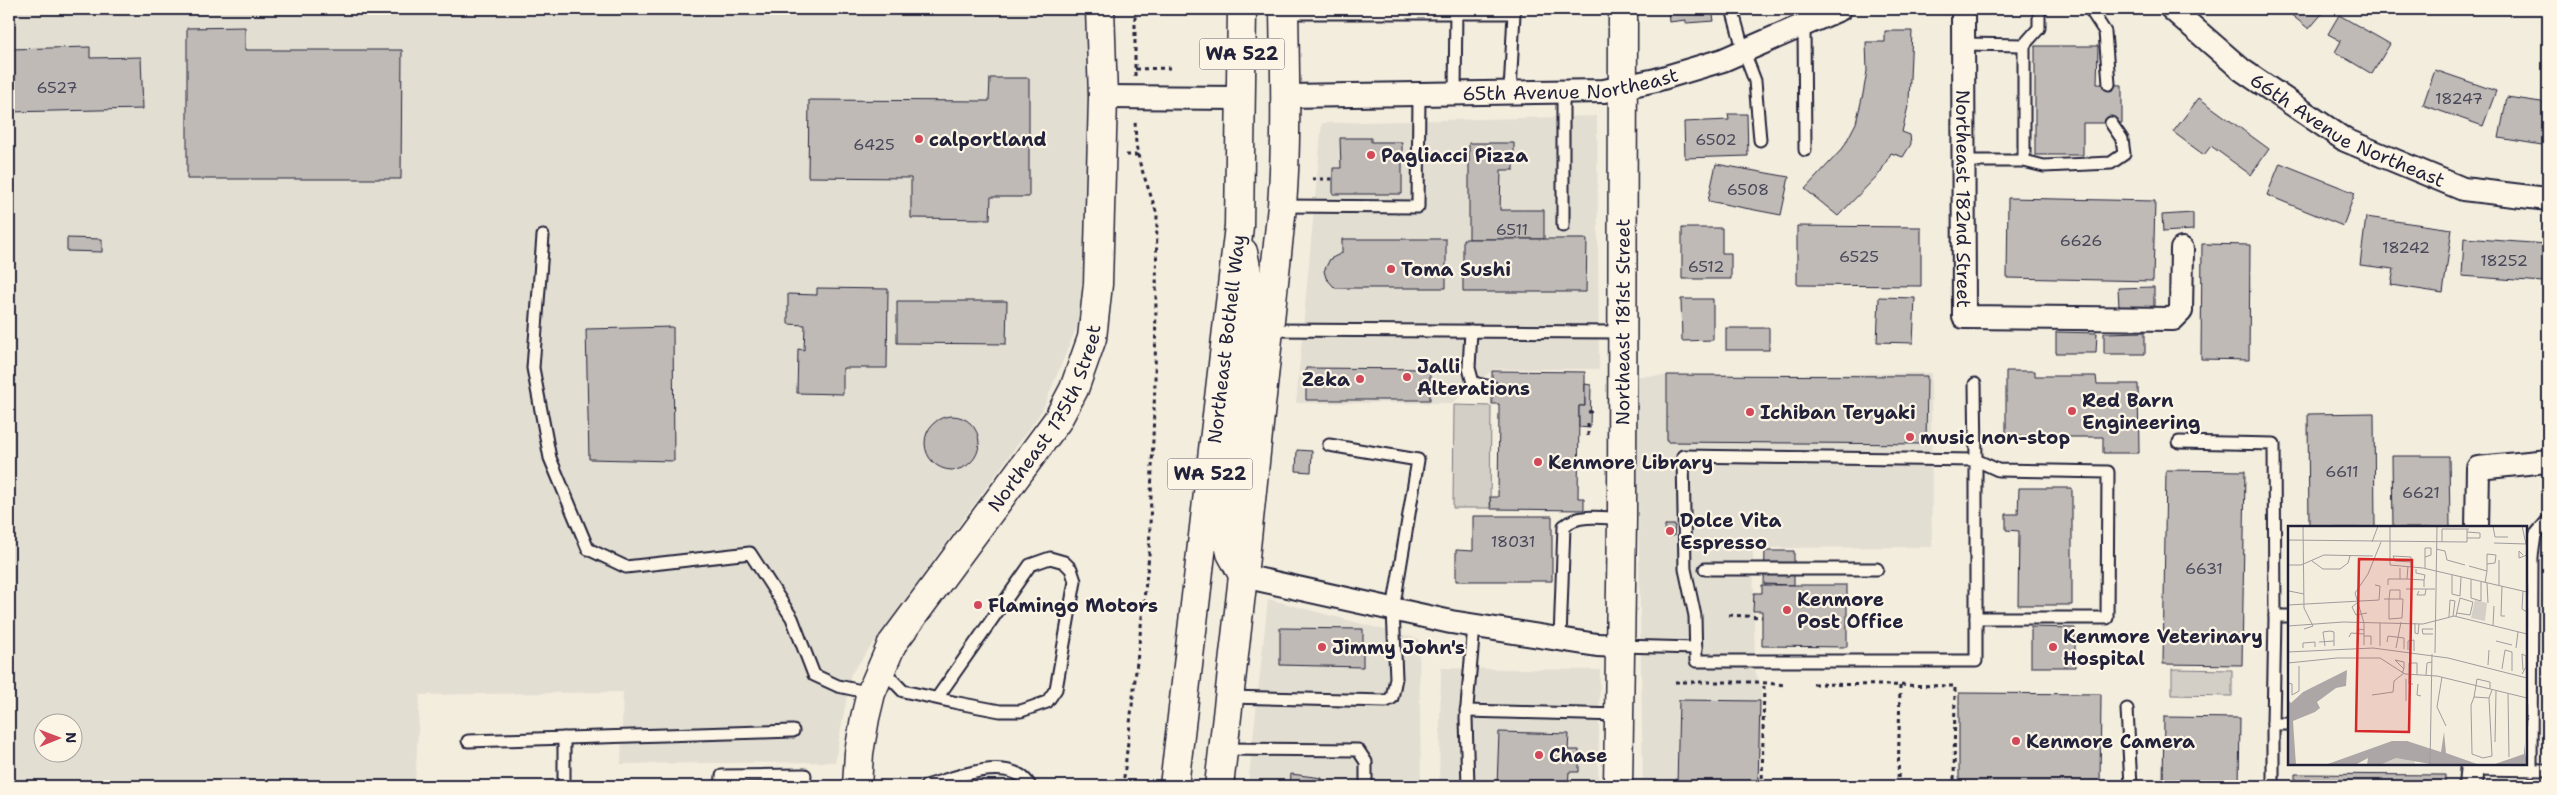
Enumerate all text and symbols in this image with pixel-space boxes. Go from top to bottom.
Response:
road number: WA 522 [1200,39,1284,70]
street label: 65th Avenue Northeast [1462,62,1681,106]
street label: 66th Avenue Northeast [2245,67,2449,193]
house number: 6527 [37,77,77,98]
house number: 18247 [2435,88,2483,109]
street label: Northeast 182nd Street [1950,90,1976,308]
place label: calportland [929,127,1047,152]
house number: 6502 [1695,129,1737,150]
marker: calportland [913,133,925,145]
house number: 6425 [853,134,895,155]
place label: Pagliacci Pizza [1381,143,1528,168]
marker: Pagliacci Pizza [1365,149,1377,161]
house number: 6508 [1727,179,1769,200]
street label: Northeast 181st Street [1610,218,1636,426]
house number: 6511 [1496,219,1528,240]
house number: 6626 [2060,230,2102,251]
street label: Northeast Bothell Way [1202,233,1251,445]
house number: 18242 [2382,237,2430,258]
house number: 6525 [1839,246,1879,267]
house number: 18252 [2480,250,2528,271]
house number: 6512 [1688,256,1724,277]
place label: Toma Sushi [1401,257,1511,282]
marker: Toma Sushi [1385,263,1397,275]
street label: Northeast 175th Street [982,323,1106,517]
place label: Jalli Alterations [1417,354,1530,401]
place label: Zeka [1302,367,1350,392]
marker: Jalli Alterations [1401,371,1413,383]
marker: Zeka [1354,373,1366,385]
place label: Red Barn Engineering [2082,388,2200,435]
place label: Ichiban Teryaki [1760,400,1916,425]
marker: Red Barn Engineering [2066,405,2078,417]
marker: Ichiban Teryaki [1744,406,1756,418]
place label: music non-stop [1920,425,2070,450]
marker: music non-stop [1904,431,1916,443]
place label: Kenmore Library [1548,450,1713,475]
marker: Kenmore Library [1532,456,1544,468]
road number: WA 522 [1168,458,1252,489]
house number: 6611 [2325,461,2359,482]
house number: 6621 [2402,482,2440,503]
place label: Dolce Vita Espresso [1680,508,1781,555]
marker: Dolce Vita Espresso [1664,525,1676,537]
inset map [2288,526,2527,765]
house number: 18031 [1491,531,1535,552]
house number: 6631 [2185,558,2223,579]
place label: Kenmore Post Office [1797,587,1904,634]
place label: Flamingo Motors [988,593,1158,618]
marker: Flamingo Motors [972,599,984,611]
marker: Kenmore Post Office [1781,604,1793,616]
place label: Kenmore Veterinary Hospital [2063,624,2263,671]
place label: Jimmy John's [1332,635,1465,660]
marker: Jimmy John's [1316,641,1328,653]
marker: Kenmore Veterinary Hospital [2047,641,2059,653]
north arrow [32,712,82,762]
place label: Kenmore Camera [2026,729,2195,754]
text: N [62,732,80,743]
marker: Kenmore Camera [2010,735,2022,747]
place label: Chase [1549,743,1608,768]
marker: Chase [1533,749,1545,761]

